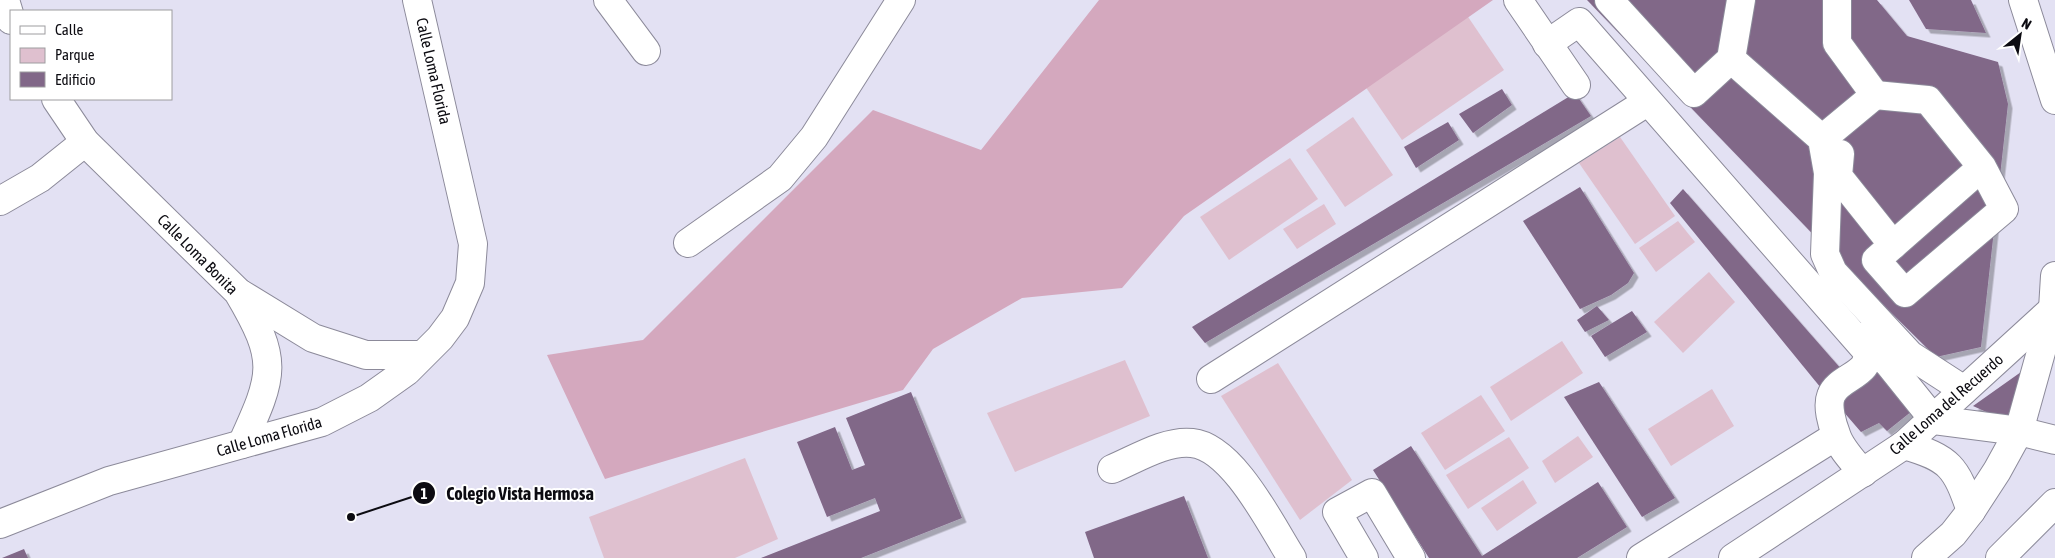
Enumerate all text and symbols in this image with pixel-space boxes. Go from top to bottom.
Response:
legend [10,10,172,100]
north arrow [1995,10,2045,60]
text: N [2019,15,2034,33]
street label: Calle Loma Florida [413,16,455,126]
text: Calle [55,21,84,38]
text: Parque [55,46,95,63]
text: Edificio [55,71,96,88]
street label: Calle Loma Bonita [154,210,242,298]
street label: Calle Loma del Recuerdo [1886,350,2006,458]
street label: Calle Loma Florida [214,412,324,460]
callout: Colegio Vista Hermosa [412,477,604,510]
text: Colegio Vista Hermosa [446,483,594,504]
text: 1 [420,485,428,502]

